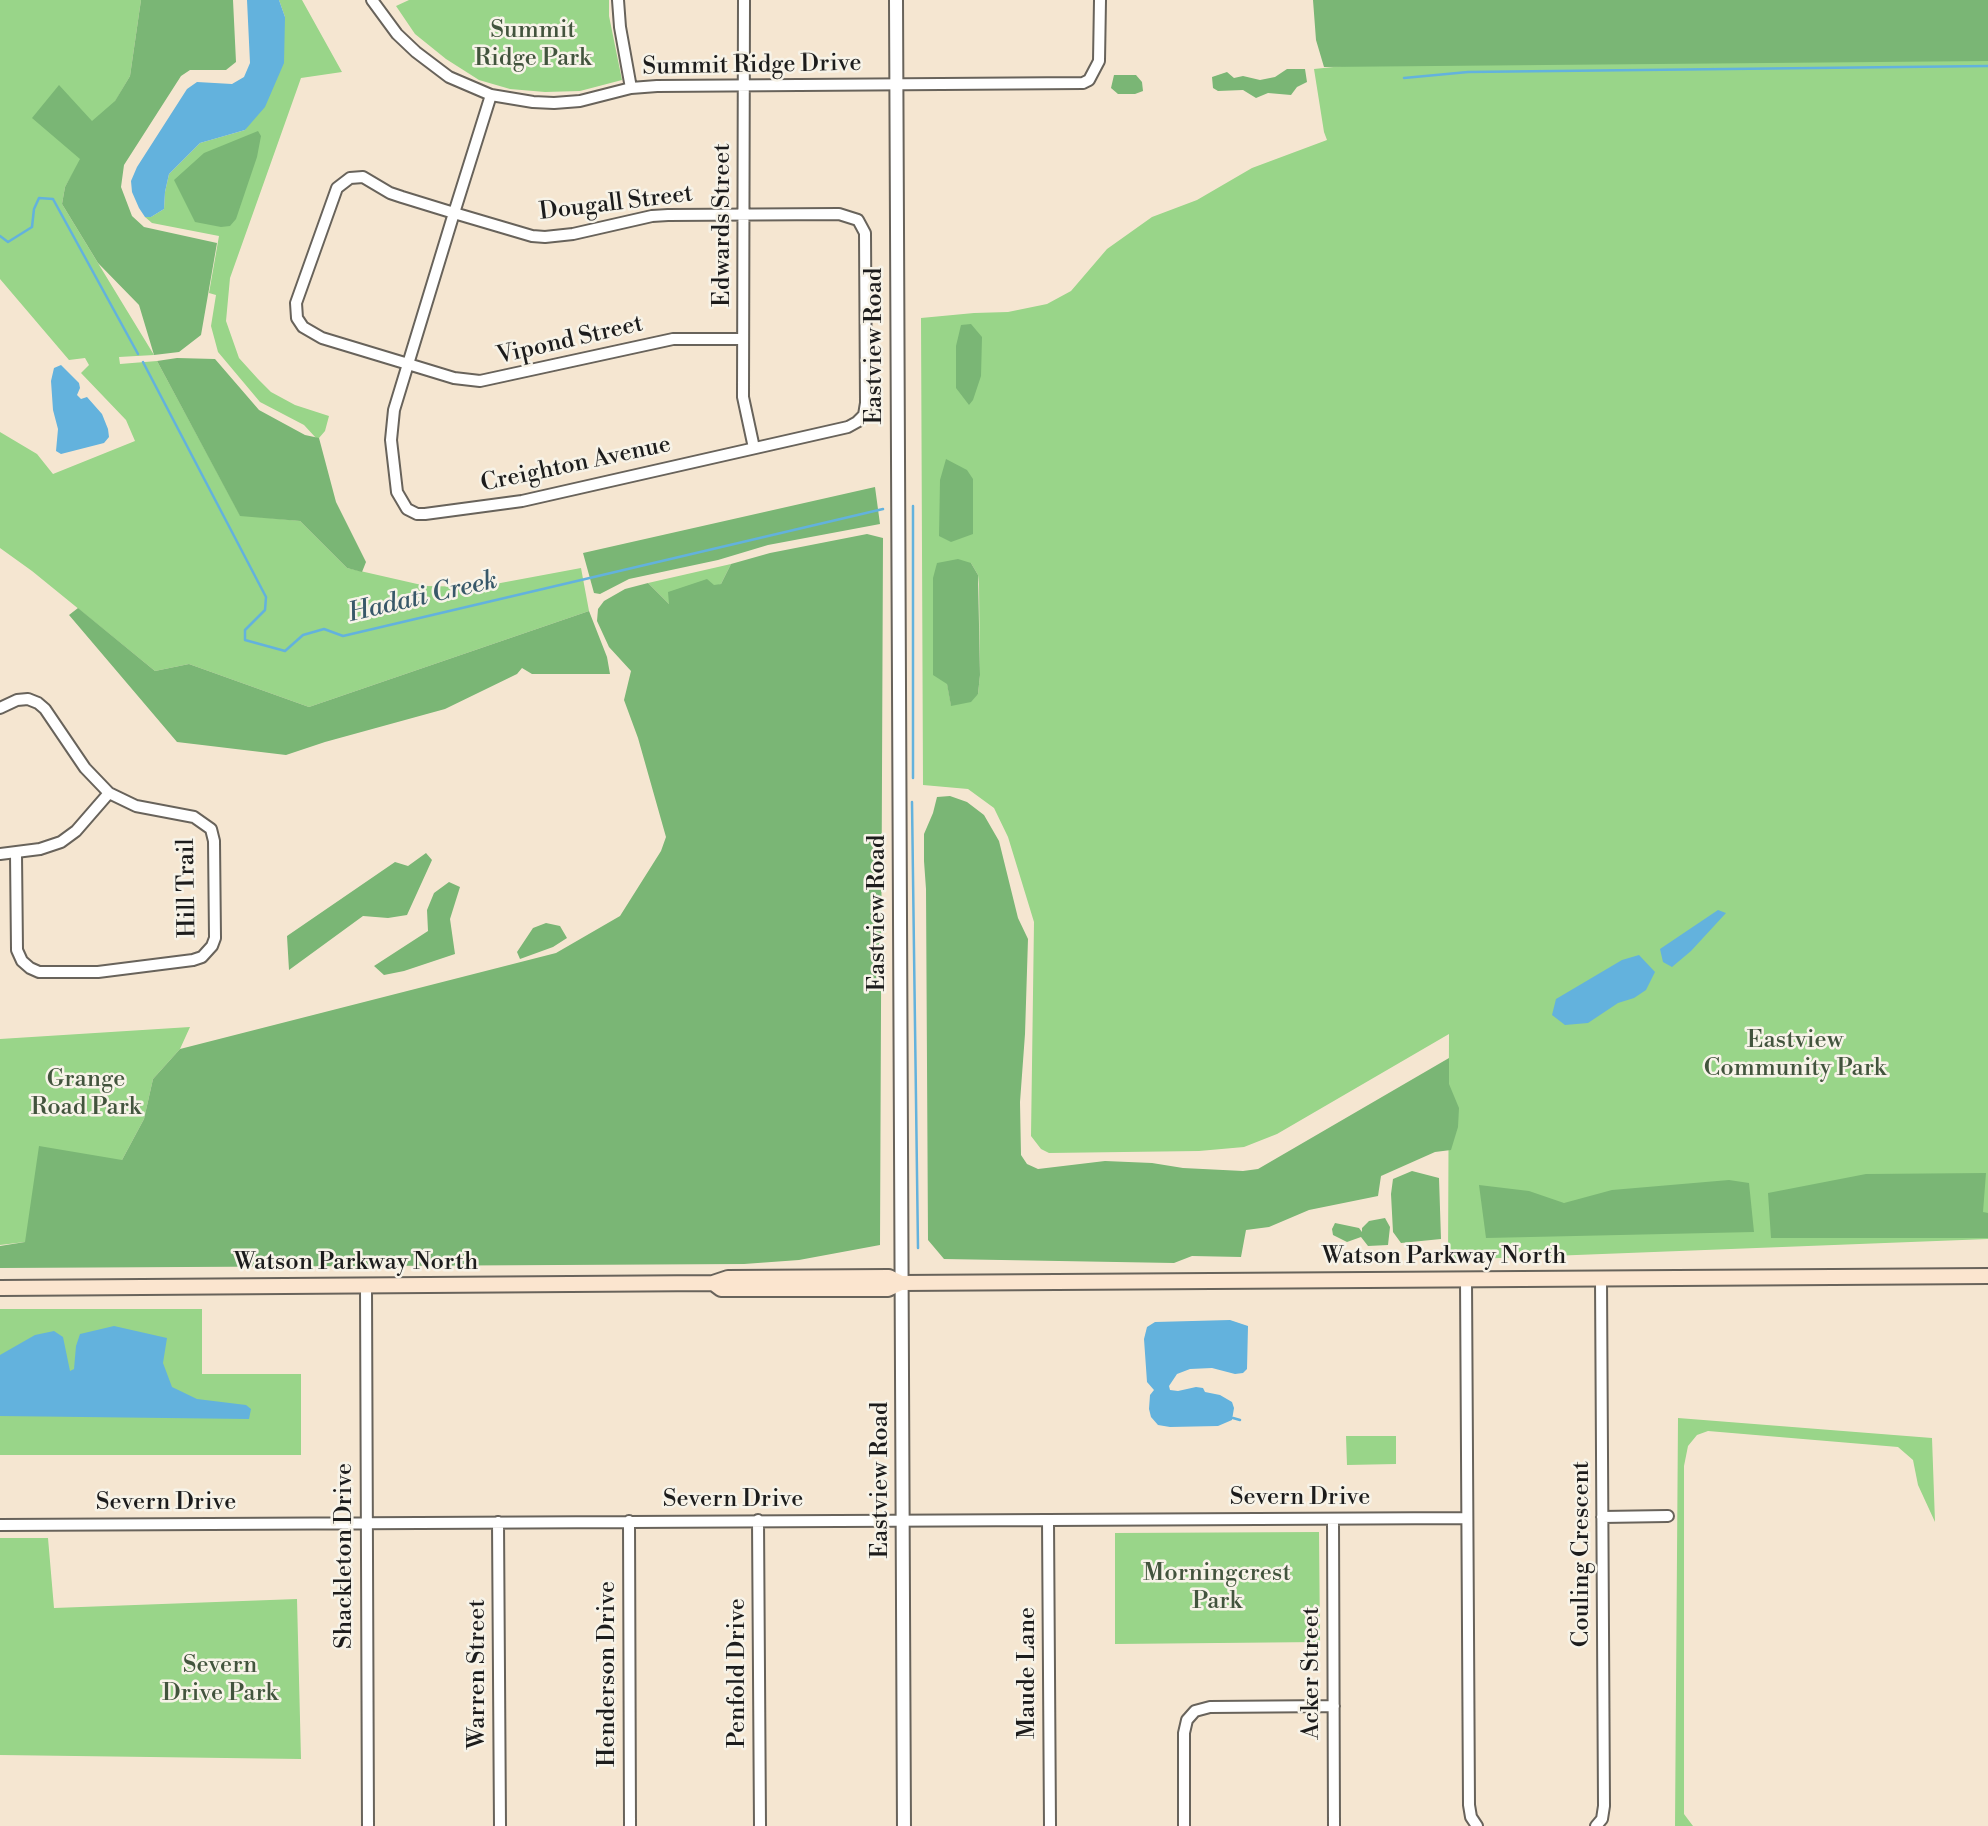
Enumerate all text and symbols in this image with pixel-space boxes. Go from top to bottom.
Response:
park label: Summit Ridge Park [474,17,592,73]
street label: Summit Ridge Drive [642,50,862,82]
street label: Edwards Street [709,143,737,307]
street label: Dougall Street [537,180,695,228]
street label: Eastview Road [861,268,889,424]
street label: Vipond Street [494,310,646,372]
street label: Creighton Avenue [478,431,674,499]
water label: Hadati Creek [345,566,501,630]
street label: Eastview Road [864,835,892,991]
street label: Hill Trail [173,838,203,938]
park label: Eastview Community Park [1704,1027,1886,1083]
park label: Grange Road Park [31,1066,141,1122]
street label: Watson Parkway North [1322,1243,1566,1271]
street label: Watson Parkway North [234,1249,478,1277]
street label: Eastview Road [867,1402,895,1558]
street label: Couling Crescent [1568,1461,1596,1647]
street label: Shackleton Drive [331,1463,359,1649]
street label: Severn Drive [1230,1484,1370,1512]
street label: Severn Drive [663,1486,803,1514]
street label: Severn Drive [96,1489,236,1517]
park label: Morningcrest Park [1143,1560,1291,1616]
street label: Henderson Drive [594,1581,622,1767]
street label: Penfold Drive [724,1598,752,1748]
street label: Warren Street [464,1599,492,1749]
street label: Maude Lane [1014,1607,1042,1739]
street label: Acker Street [1298,1607,1326,1739]
park label: Severn Drive Park [162,1652,278,1708]

